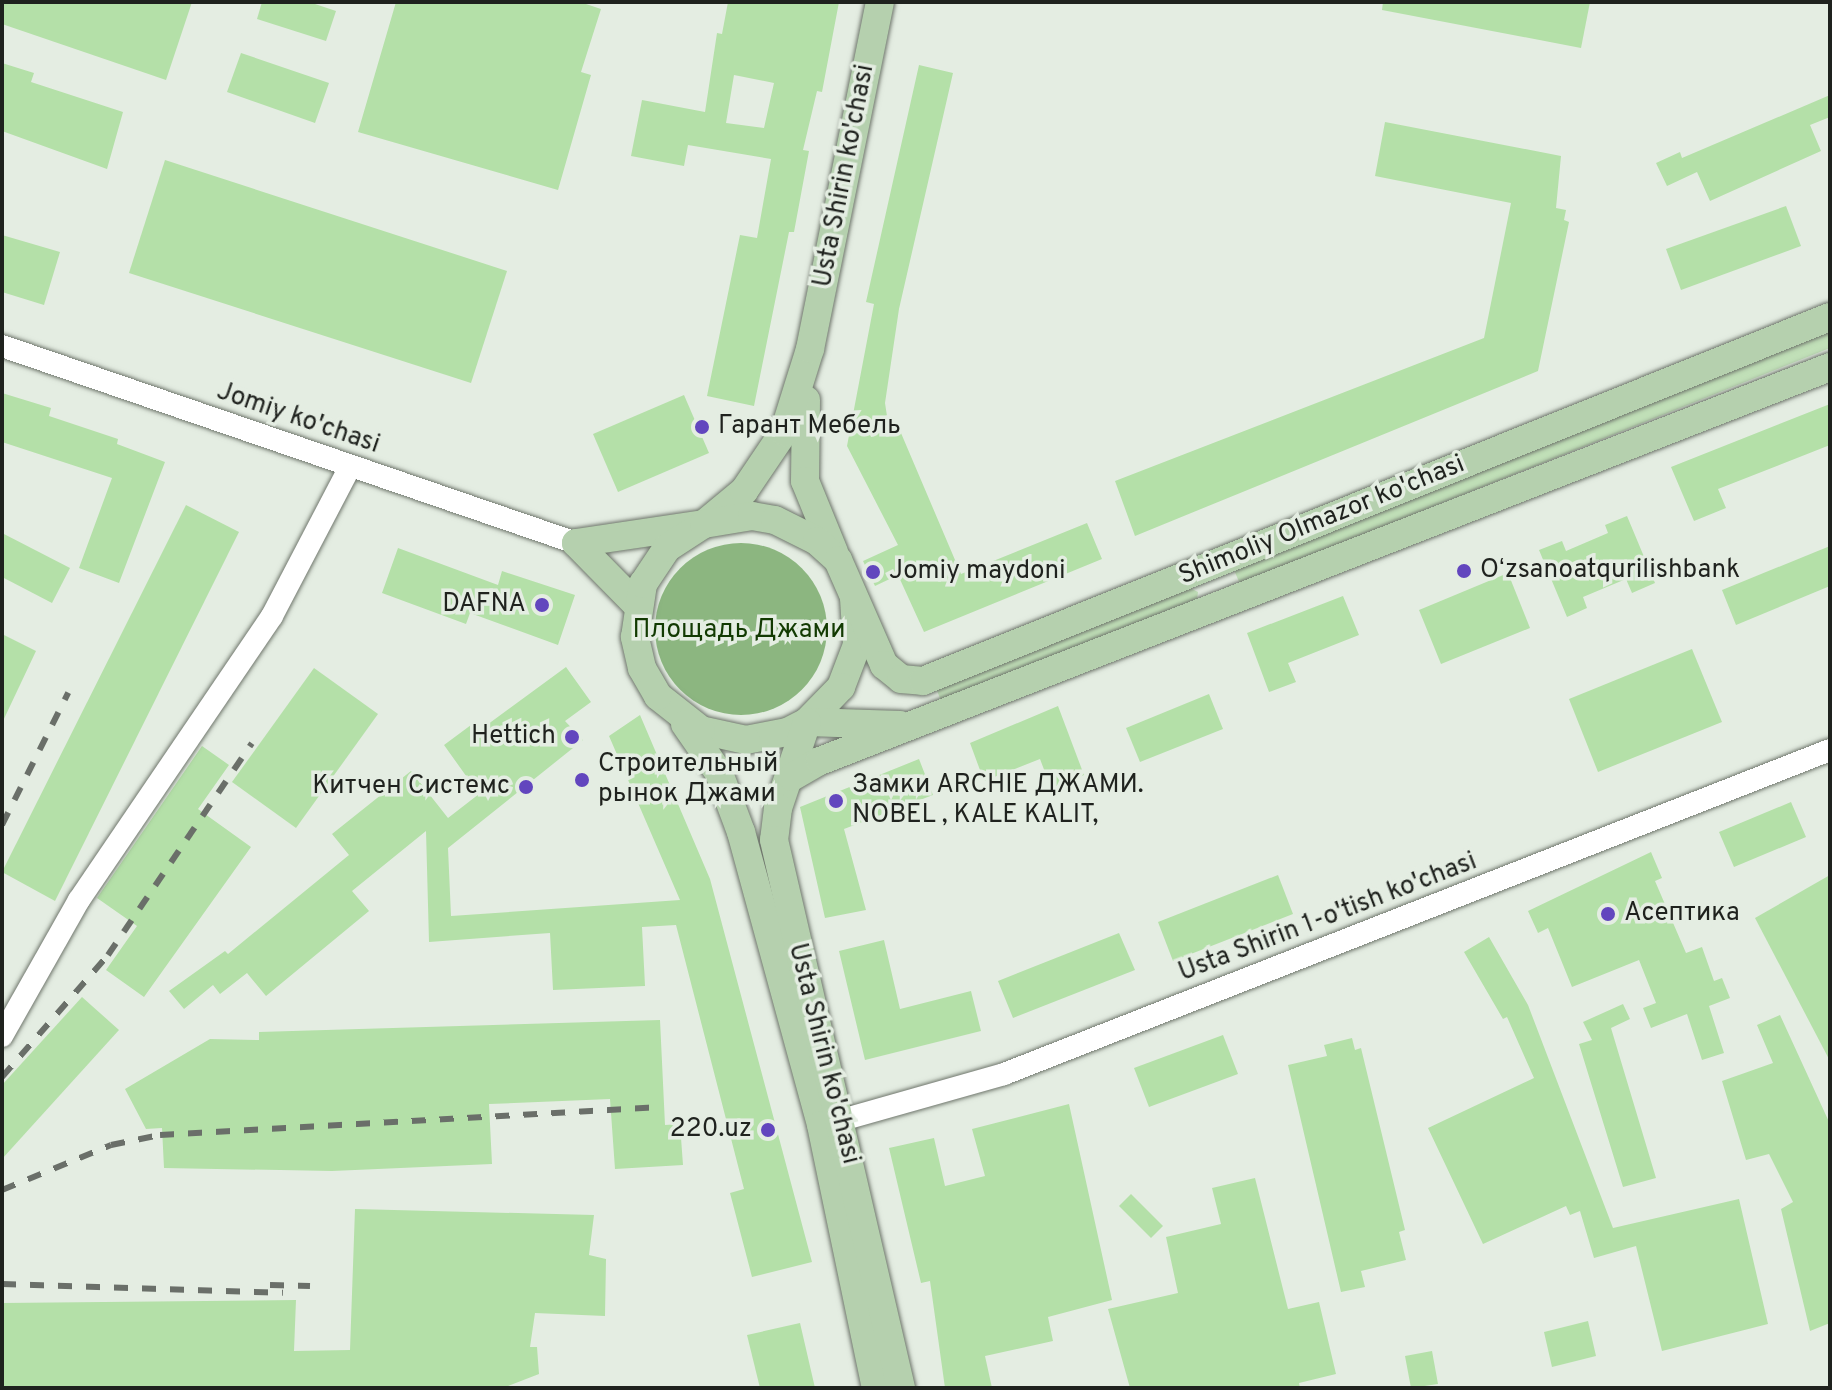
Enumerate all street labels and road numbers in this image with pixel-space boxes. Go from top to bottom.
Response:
street label: Usta Shirin ko'chasi [808,62,882,290]
street label: Jomiy ko'chasi [212,377,384,461]
street label: Shimoliy Olmazor ko'chasi [1175,449,1469,593]
street label: Usta Shirin 1-o'tish ko'chasi [1175,847,1481,989]
street label: Usta Shirin ko'chasi [780,940,866,1168]

